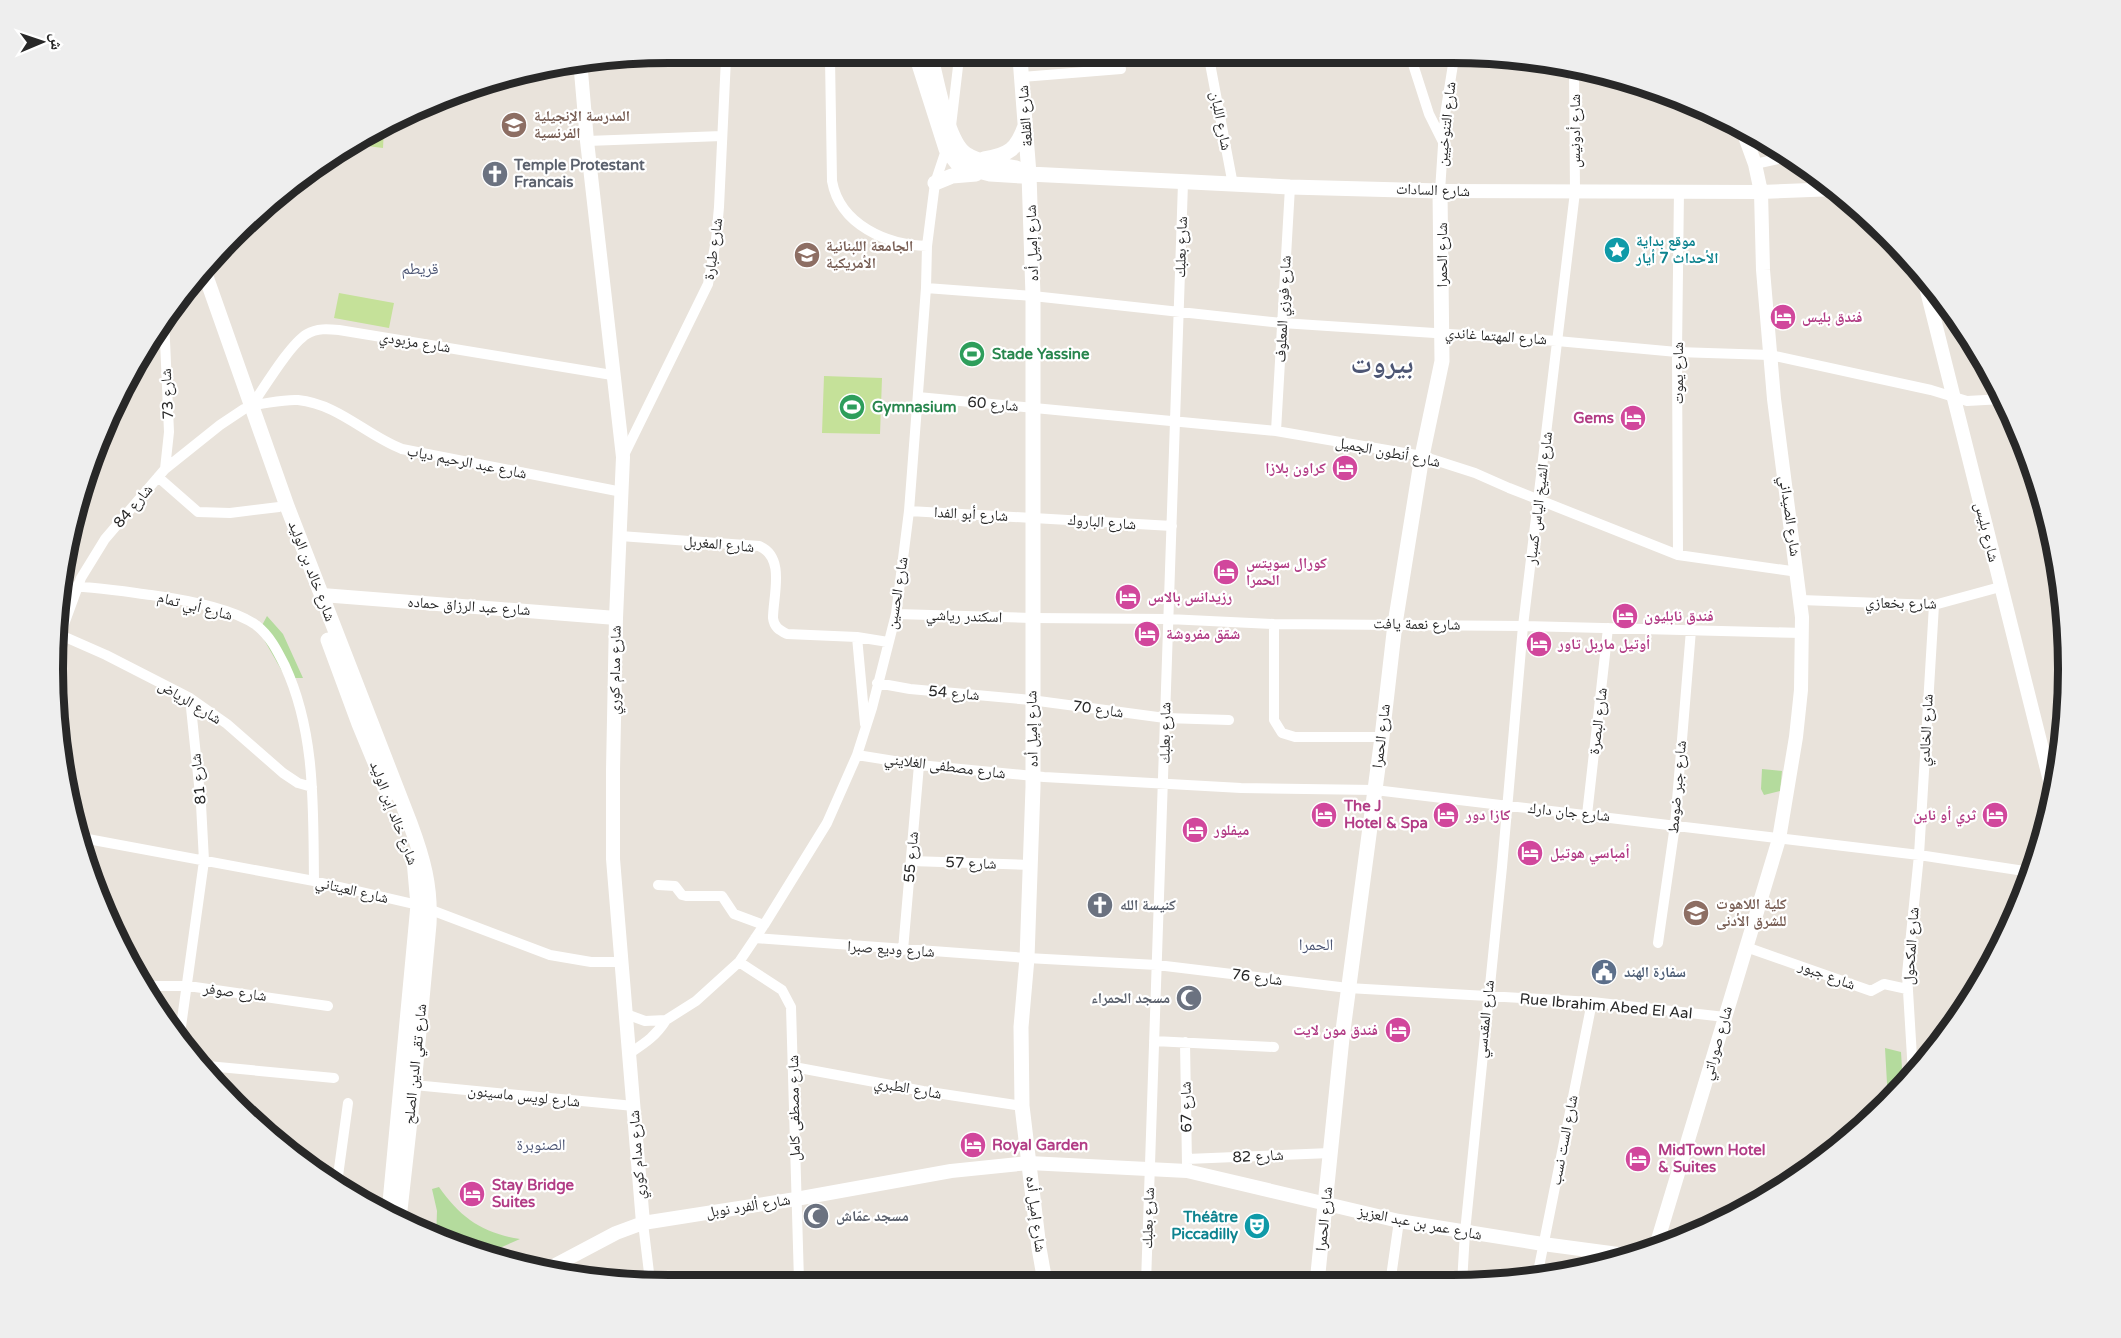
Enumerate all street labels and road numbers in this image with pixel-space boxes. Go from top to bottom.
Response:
street label: شارع التنوخيين [1433,81,1460,167]
street label: شارع القلعة [1014,84,1037,147]
street label: شارع اللبان [1205,90,1236,152]
street label: شارع أدونيس [1566,94,1585,168]
street label: شارع السادات [1396,180,1471,201]
street label: شارع إميل أده [1022,204,1043,282]
street label: شارع بعلبك [1171,216,1192,278]
street label: شارع طبارة [700,217,727,281]
street label: شارع الحمرا [1433,222,1452,287]
street label: شارع فوزي المعلوف [1271,255,1298,363]
street label: شارع المهتما غاندي [1444,323,1548,351]
street label: شارع مزبودي [378,327,452,359]
street label: شارع يموت [1669,342,1688,404]
street label: شارع 73 [157,368,178,420]
street label: شارع 60 [967,393,1019,416]
street label: شارع الشيخ الياس كسبار [1522,430,1557,567]
street label: شارع أنطون الجميل [1334,433,1442,472]
street label: شارع عبد الرحيم دياب [405,442,529,483]
street label: شارع الصيداني [1773,474,1805,558]
street label: شارع 84 [110,480,157,532]
street label: شارع بليس [1970,500,2003,564]
street label: شارع أبو الفدا [933,503,1009,526]
street label: شارع الباروك [1067,511,1137,534]
street label: شارع خالد بن الوليد [284,518,339,624]
street label: شارع المغربل [683,532,755,557]
street label: شارع الحسين [882,555,913,631]
street label: شارع أبي تمام [155,588,235,627]
street label: شارع عبد الرزاق حماده [407,593,531,620]
street label: شارع بخعازي [1865,593,1937,615]
street label: اسكندر رياشي [925,606,1003,629]
street label: شارع نعمة يافت [1373,614,1461,635]
street label: شارع مدام كوري [605,625,628,715]
street label: شارع الرياض [155,676,225,729]
street label: شارع 54 [928,682,980,705]
street label: شارع البصرة [1585,686,1612,756]
street label: شارع إميل أده [1022,690,1043,768]
street label: شارع الخالدي [1915,693,1940,767]
street label: شارع 70 [1071,697,1125,722]
street label: شارع بعلبك [1155,702,1176,764]
street label: شارع الحمرا [1368,703,1395,769]
street label: شارع جبر ضومط [1664,739,1691,834]
street label: شارع مصطفى الغلايني [883,750,1007,785]
street label: شارع 81 [186,752,211,805]
street label: شارع خالد إبن الوليد [365,759,422,868]
street label: شارع جان دارك [1527,799,1611,826]
street label: شارع 55 [900,831,923,883]
street label: شارع 57 [945,853,997,874]
street label: شارع العيتاني [313,873,390,910]
street label: شارع المكحول [1899,906,1924,986]
street label: شارع وديع صبرا [847,937,935,962]
street label: شارع جبور [1795,956,1858,995]
street label: شارع 76 [1230,965,1284,990]
street label: شارع صوفر [201,979,268,1006]
street label: شارع المقدسي [1472,979,1501,1059]
street label: Rue Ibrahim Abed El Aal [1519,989,1693,1023]
street label: شارع تقي الدين الصلح [400,1003,433,1126]
street label: شارع صوراتي [1698,1004,1739,1083]
street label: شارع مصطفى كامل [784,1055,805,1161]
street label: شارع الطبري [872,1073,943,1106]
street label: شارع لويس ماسينون [467,1081,581,1112]
street label: شارع 67 [1177,1081,1196,1133]
street label: شارع الست نسب [1546,1093,1583,1187]
street label: شارع مدام كوري [625,1109,652,1200]
street label: شارع 82 [1232,1146,1284,1167]
street label: شارع إميل أده [1021,1175,1050,1254]
street label: شارع الحمرا [1312,1186,1337,1252]
street label: شارع بعلبك [1138,1187,1159,1249]
street label: شارع ألفرد نوبل [704,1190,792,1223]
street label: شارع عمر بن عبد العزيز [1355,1202,1484,1245]

